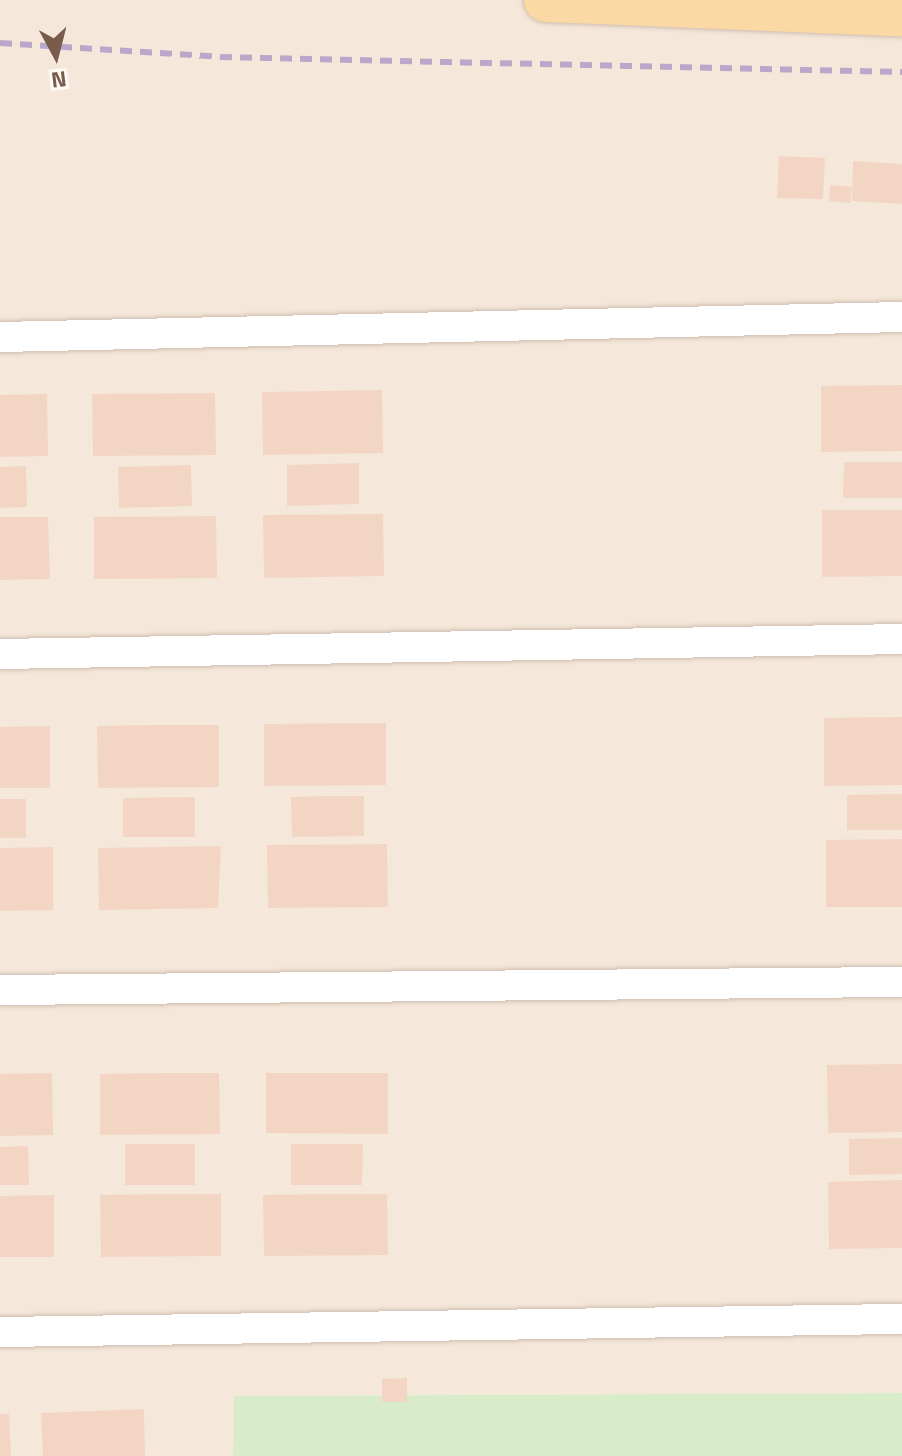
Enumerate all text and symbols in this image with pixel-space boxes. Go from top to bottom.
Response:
north arrow [16,16,96,96]
text: N [49,62,69,98]

